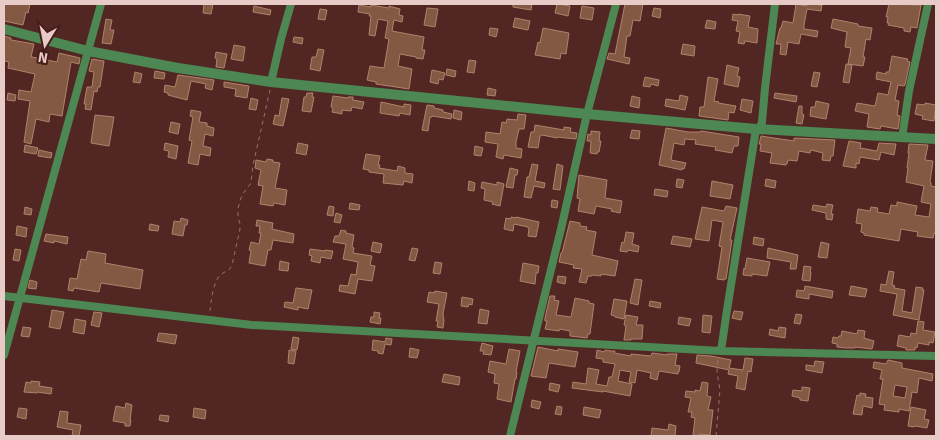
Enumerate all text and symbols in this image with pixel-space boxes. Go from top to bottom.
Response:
north arrow [20,20,70,70]
text: N [37,48,49,67]

